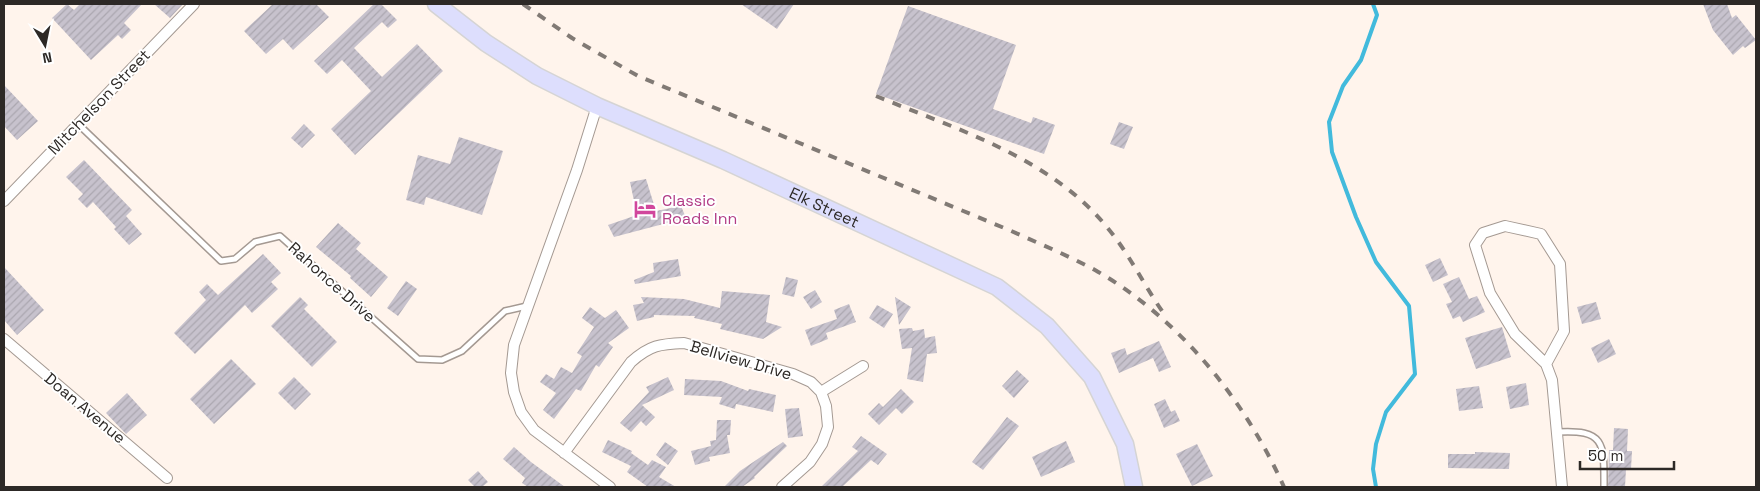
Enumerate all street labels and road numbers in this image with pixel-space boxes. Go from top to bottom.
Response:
street label: Mitchelson Street [43,45,155,159]
street label: Elk Street [786,182,863,232]
street label: Rahonce Drive [284,237,380,327]
street label: Bellview Drive [688,335,794,385]
street label: Doan Avenue [40,368,130,448]

